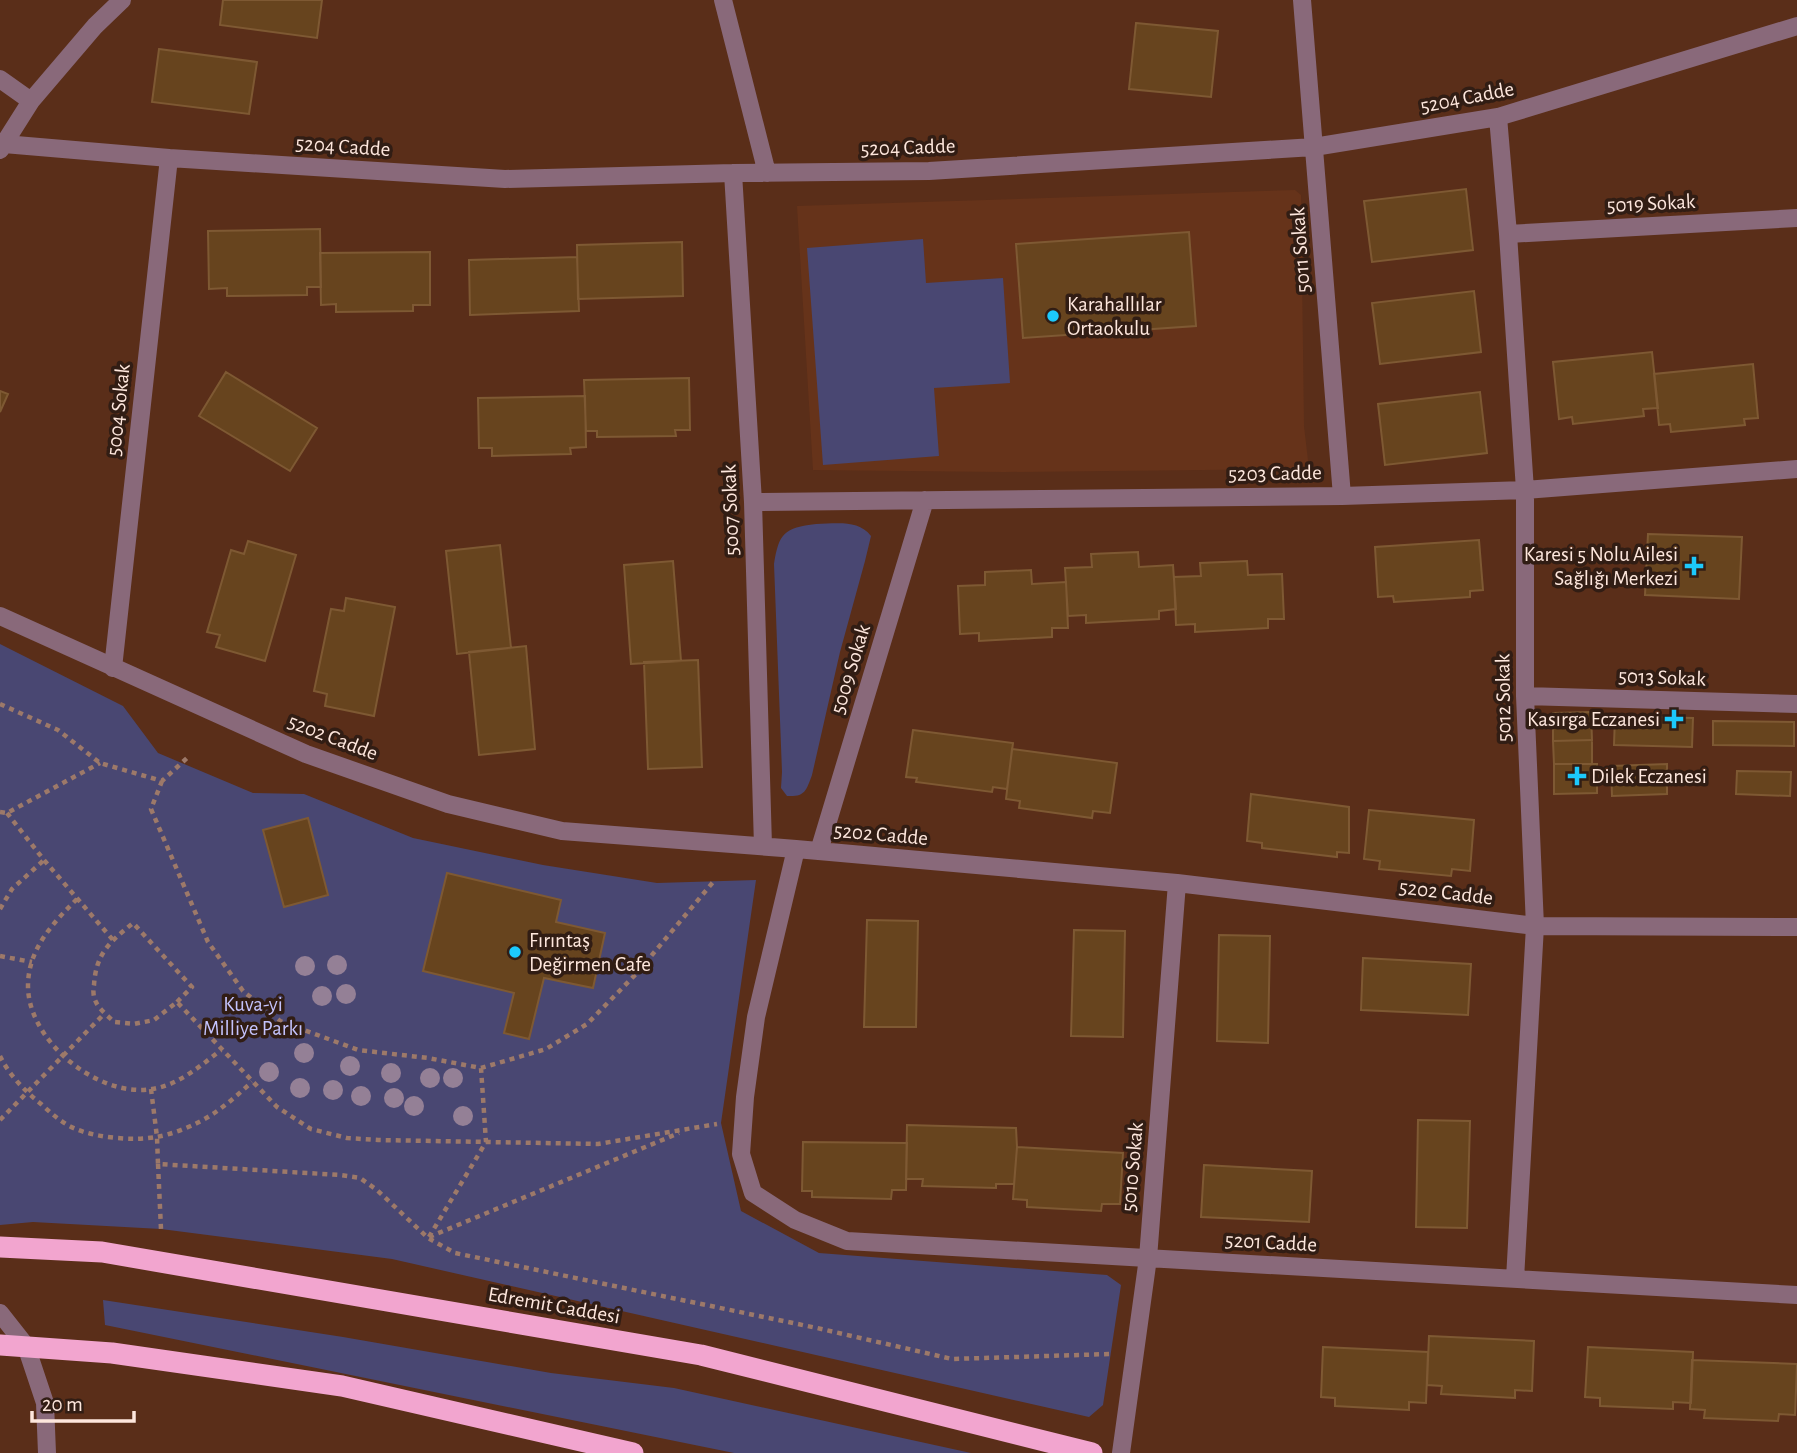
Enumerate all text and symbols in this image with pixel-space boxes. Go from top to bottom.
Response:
street label: 5204 Cadde [1418,78,1516,117]
street label: 5204 Cadde [295,133,391,160]
street label: 5204 Cadde [860,135,956,160]
street label: 5019 Sokak [1606,191,1696,216]
street label: 5011 Sokak [1287,206,1314,294]
place label: Karahallılar Ortaokulu [1067,294,1162,339]
marker: Karahallılar Ortaokulu [1045,308,1061,324]
street label: 5004 Sokak [103,362,134,457]
street label: 5203 Cadde [1228,462,1322,485]
street label: 5007 Sokak [718,464,743,556]
place label: Karesi 5 Nolu Ailesi Sağlığı Merkezi [1524,544,1678,589]
marker: Karesi 5 Nolu Ailesi Sağlığı Merkezi [1684,556,1704,576]
street label: 5009 Sokak [827,621,874,716]
street label: 5012 Sokak [1492,653,1515,742]
street label: 5013 Sokak [1618,665,1706,690]
place label: Kasırga Eczanesi [1527,709,1660,730]
street label: 5202 Cadde [285,711,381,764]
marker: Kasırga Eczanesi [1666,711,1682,727]
place label: Dilek Eczanesi [1591,766,1707,787]
marker: Dilek Eczanesi [1569,768,1585,784]
street label: 5202 Cadde [833,820,929,849]
street label: 5202 Cadde [1398,876,1494,909]
place label: Fırıntaş Değirmen Cafe [529,930,651,975]
marker: Fırıntaş Değirmen Cafe [507,944,523,960]
park label: Kuva-yi Milliye Parkı [203,994,303,1039]
street label: 5010 Sokak [1118,1121,1147,1213]
street label: 5201 Cadde [1224,1230,1318,1255]
street label: Edremit Caddesi [486,1284,622,1327]
scale bar [32,1380,133,1424]
text: 20 m [42,1394,83,1415]

